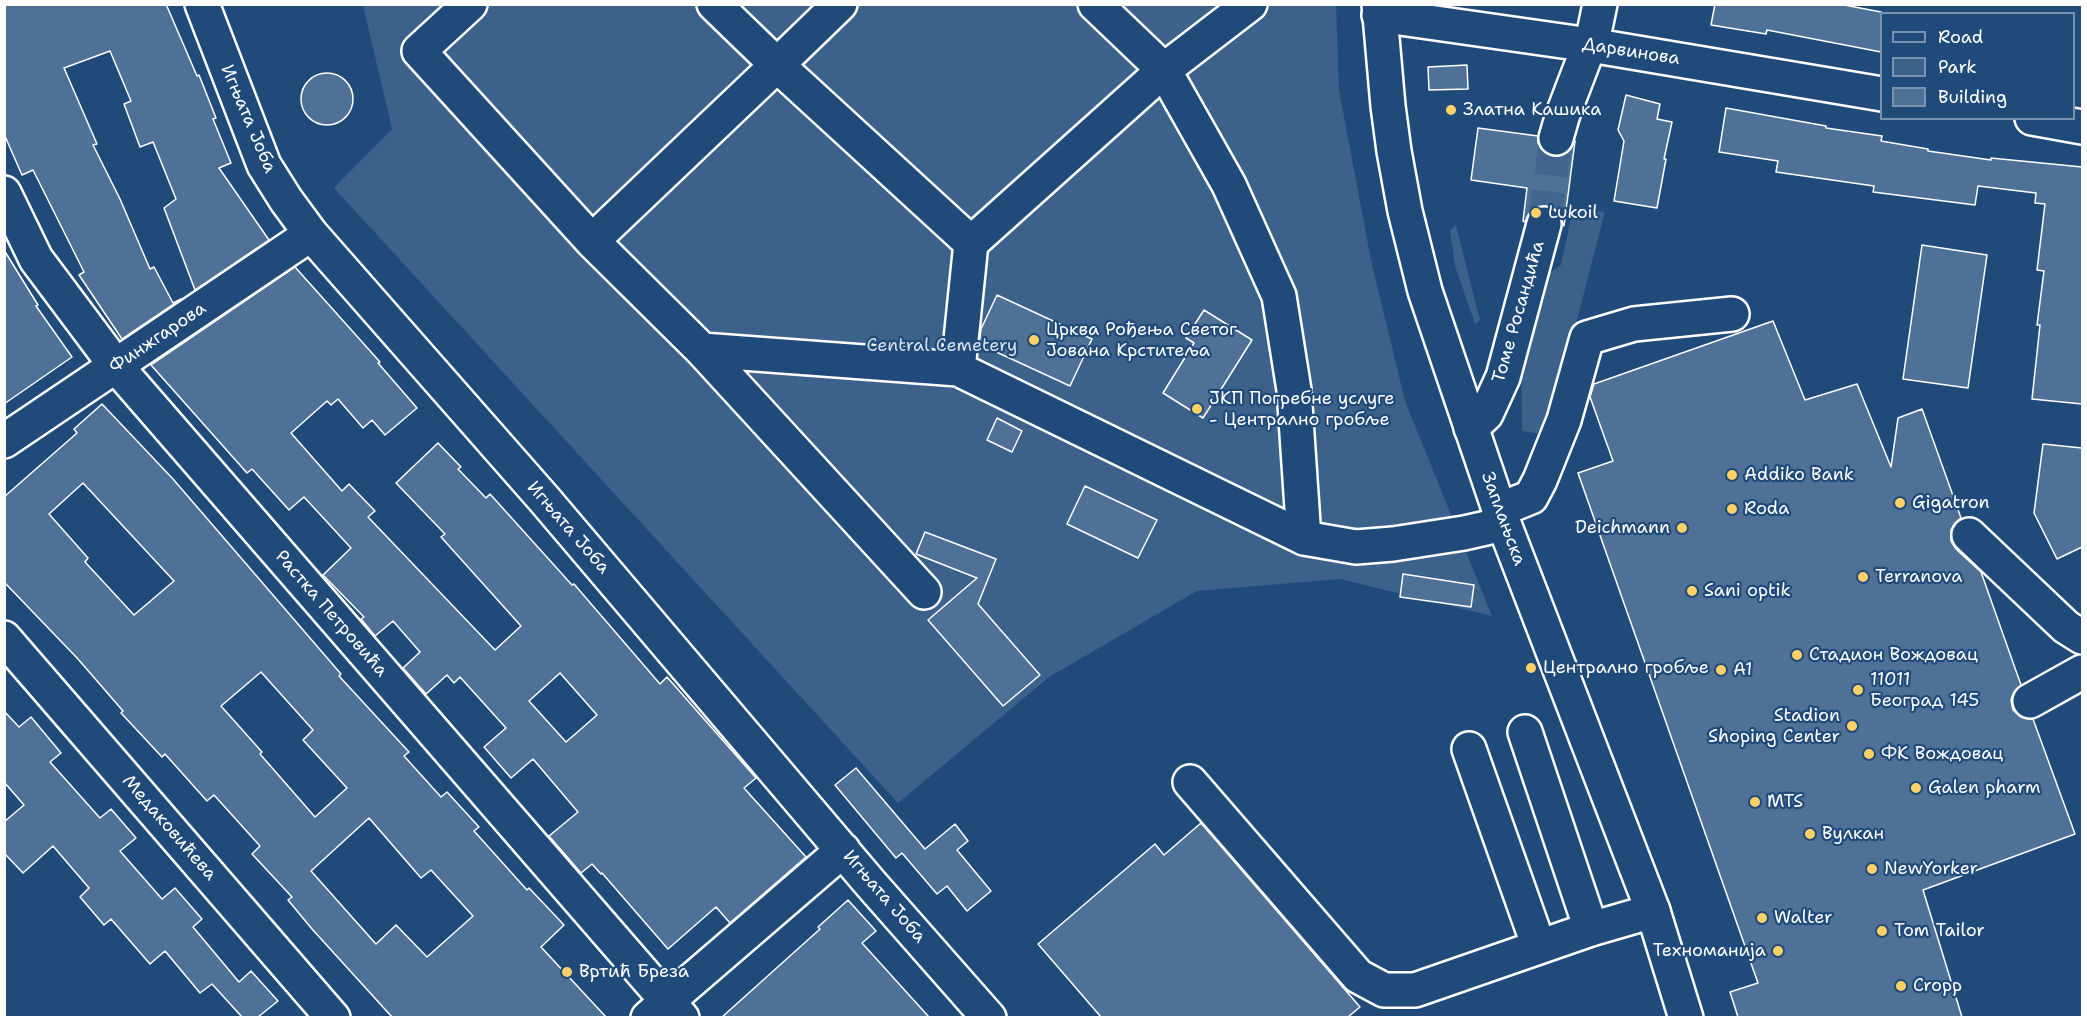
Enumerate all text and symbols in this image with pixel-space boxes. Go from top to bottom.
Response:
legend [1880,12,2075,120]
text: Road [1938,25,1983,49]
street label: Дарвинова [1581,34,1681,70]
text: Park [1938,55,1977,79]
street label: Игњата Јоба [215,62,281,176]
text: Building [1938,85,2007,109]
place label: Златна Кашика [1463,99,1601,121]
marker: Златна Кашика [1444,103,1458,117]
place label: Lukoil [1548,202,1598,224]
marker: Lukoil [1529,206,1543,220]
street label: Томе Росандића [1488,239,1550,385]
street label: Финжгарова [106,298,210,378]
place label: Црква Рођења Светог Јована Крститеља [1046,319,1237,362]
marker: Црква Рођења Светог Јована Крститеља [1027,333,1041,347]
park label: Central Cemetery [867,335,1017,357]
place label: ЈКП Погребне услуге - Централно гробље [1209,388,1395,430]
marker: ЈКП Погребне услуге - Централно гробље [1190,402,1204,416]
place label: Addiko Bank [1744,464,1854,486]
marker: Addiko Bank [1725,468,1739,482]
street label: Заплањска [1476,469,1530,569]
street label: Игњата Јоба [522,477,614,579]
place label: Gigatron [1912,492,1990,514]
marker: Gigatron [1893,496,1907,510]
place label: Roda [1744,498,1789,520]
marker: Roda [1725,502,1739,516]
place label: Deichmann [1575,517,1670,539]
marker: Deichmann [1675,521,1689,535]
street label: Растка Петровића [270,546,392,682]
place label: Terranova [1875,566,1962,588]
marker: Terranova [1856,570,1870,584]
place label: Sani optik [1704,580,1791,602]
marker: Sani optik [1685,584,1699,598]
place label: Стадион Вождовац [1809,644,1978,666]
marker: Стадион Вождовац [1790,648,1804,662]
place label: Централно гробље [1543,657,1709,679]
place label: A1 [1733,659,1753,681]
marker: Централно гробље [1524,661,1538,675]
marker: A1 [1714,663,1728,677]
place label: 11011 Београд 145 [1870,669,1979,712]
marker: 11011 Београд 145 [1851,683,1865,697]
place label: Stadion Shoping Center [1708,705,1840,748]
marker: Stadion Shoping Center [1845,719,1859,733]
place label: ФК Вождовац [1881,743,2003,765]
marker: ФК Вождовац [1862,747,1876,761]
street label: Медаковићева [117,771,221,885]
place label: Galen pharm [1928,777,2041,799]
marker: Galen pharm [1909,781,1923,795]
place label: MTS [1767,791,1803,813]
marker: MTS [1748,795,1762,809]
place label: Вулкан [1822,823,1884,845]
marker: Вулкан [1803,827,1817,841]
street label: Игњата Јоба [838,846,930,948]
place label: NewYorker [1884,858,1978,880]
marker: NewYorker [1865,862,1879,876]
place label: Walter [1774,907,1833,929]
marker: Walter [1755,911,1769,925]
place label: Tom Tailor [1894,920,1985,942]
marker: Tom Tailor [1875,924,1889,938]
place label: Техноманија [1653,940,1766,962]
marker: Техноманија [1771,944,1785,958]
place label: Вртић Бреза [579,961,689,983]
marker: Вртић Бреза [560,965,574,979]
place label: Cropp [1913,975,1962,997]
marker: Cropp [1894,979,1908,993]

